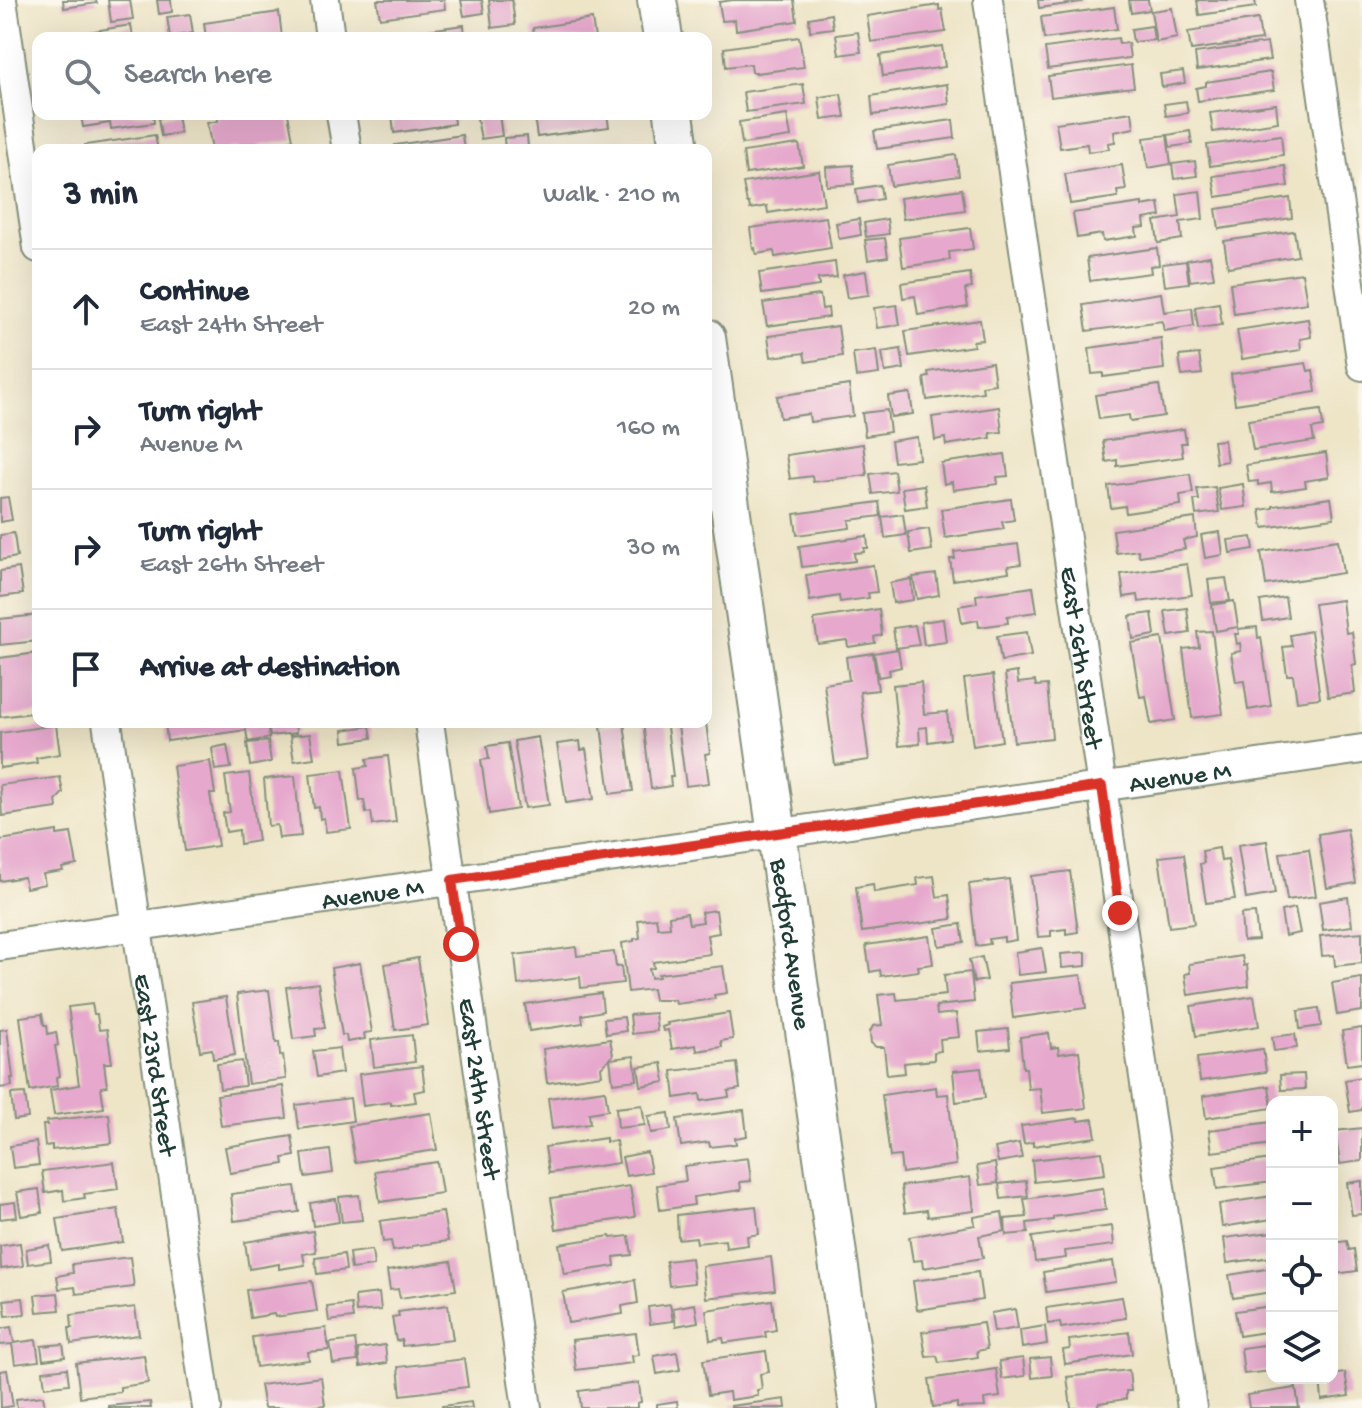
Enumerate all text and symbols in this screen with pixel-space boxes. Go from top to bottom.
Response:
search box [32,32,712,120]
icon: search [60,54,104,98]
text: Search here [124,59,272,94]
text: 3 min [64,176,137,216]
text: Walk · 210 m [543,181,680,212]
text: Continue [140,276,249,311]
icon: ahead [64,287,108,331]
text: 20 m [628,294,680,325]
text: East 24th Street [140,311,322,342]
text: Turn right [140,396,260,431]
icon: right [64,407,108,451]
text: 160 m [617,414,680,445]
text: Avenue M [140,431,242,462]
text: Turn right [140,516,260,551]
icon: right [64,527,108,571]
text: 30 m [627,534,680,565]
text: East 26th Street [140,551,323,582]
street label: East 26th Street [1050,565,1108,753]
icon: arrive [64,647,108,691]
text: Arrive at destination [140,652,400,687]
street label: Avenue M [1127,757,1234,802]
street label: Bedford Avenue [760,856,816,1033]
street label: Avenue M [320,874,427,919]
route end [1102,895,1138,931]
route start [443,926,479,962]
street label: East 23rd Street [124,972,181,1160]
street label: East 24th Street [449,997,505,1184]
map controls [1266,1096,1338,1384]
button: + [1266,1096,1338,1168]
button: − [1266,1168,1338,1240]
button: locate [1266,1240,1338,1312]
button: layers [1266,1312,1338,1384]

